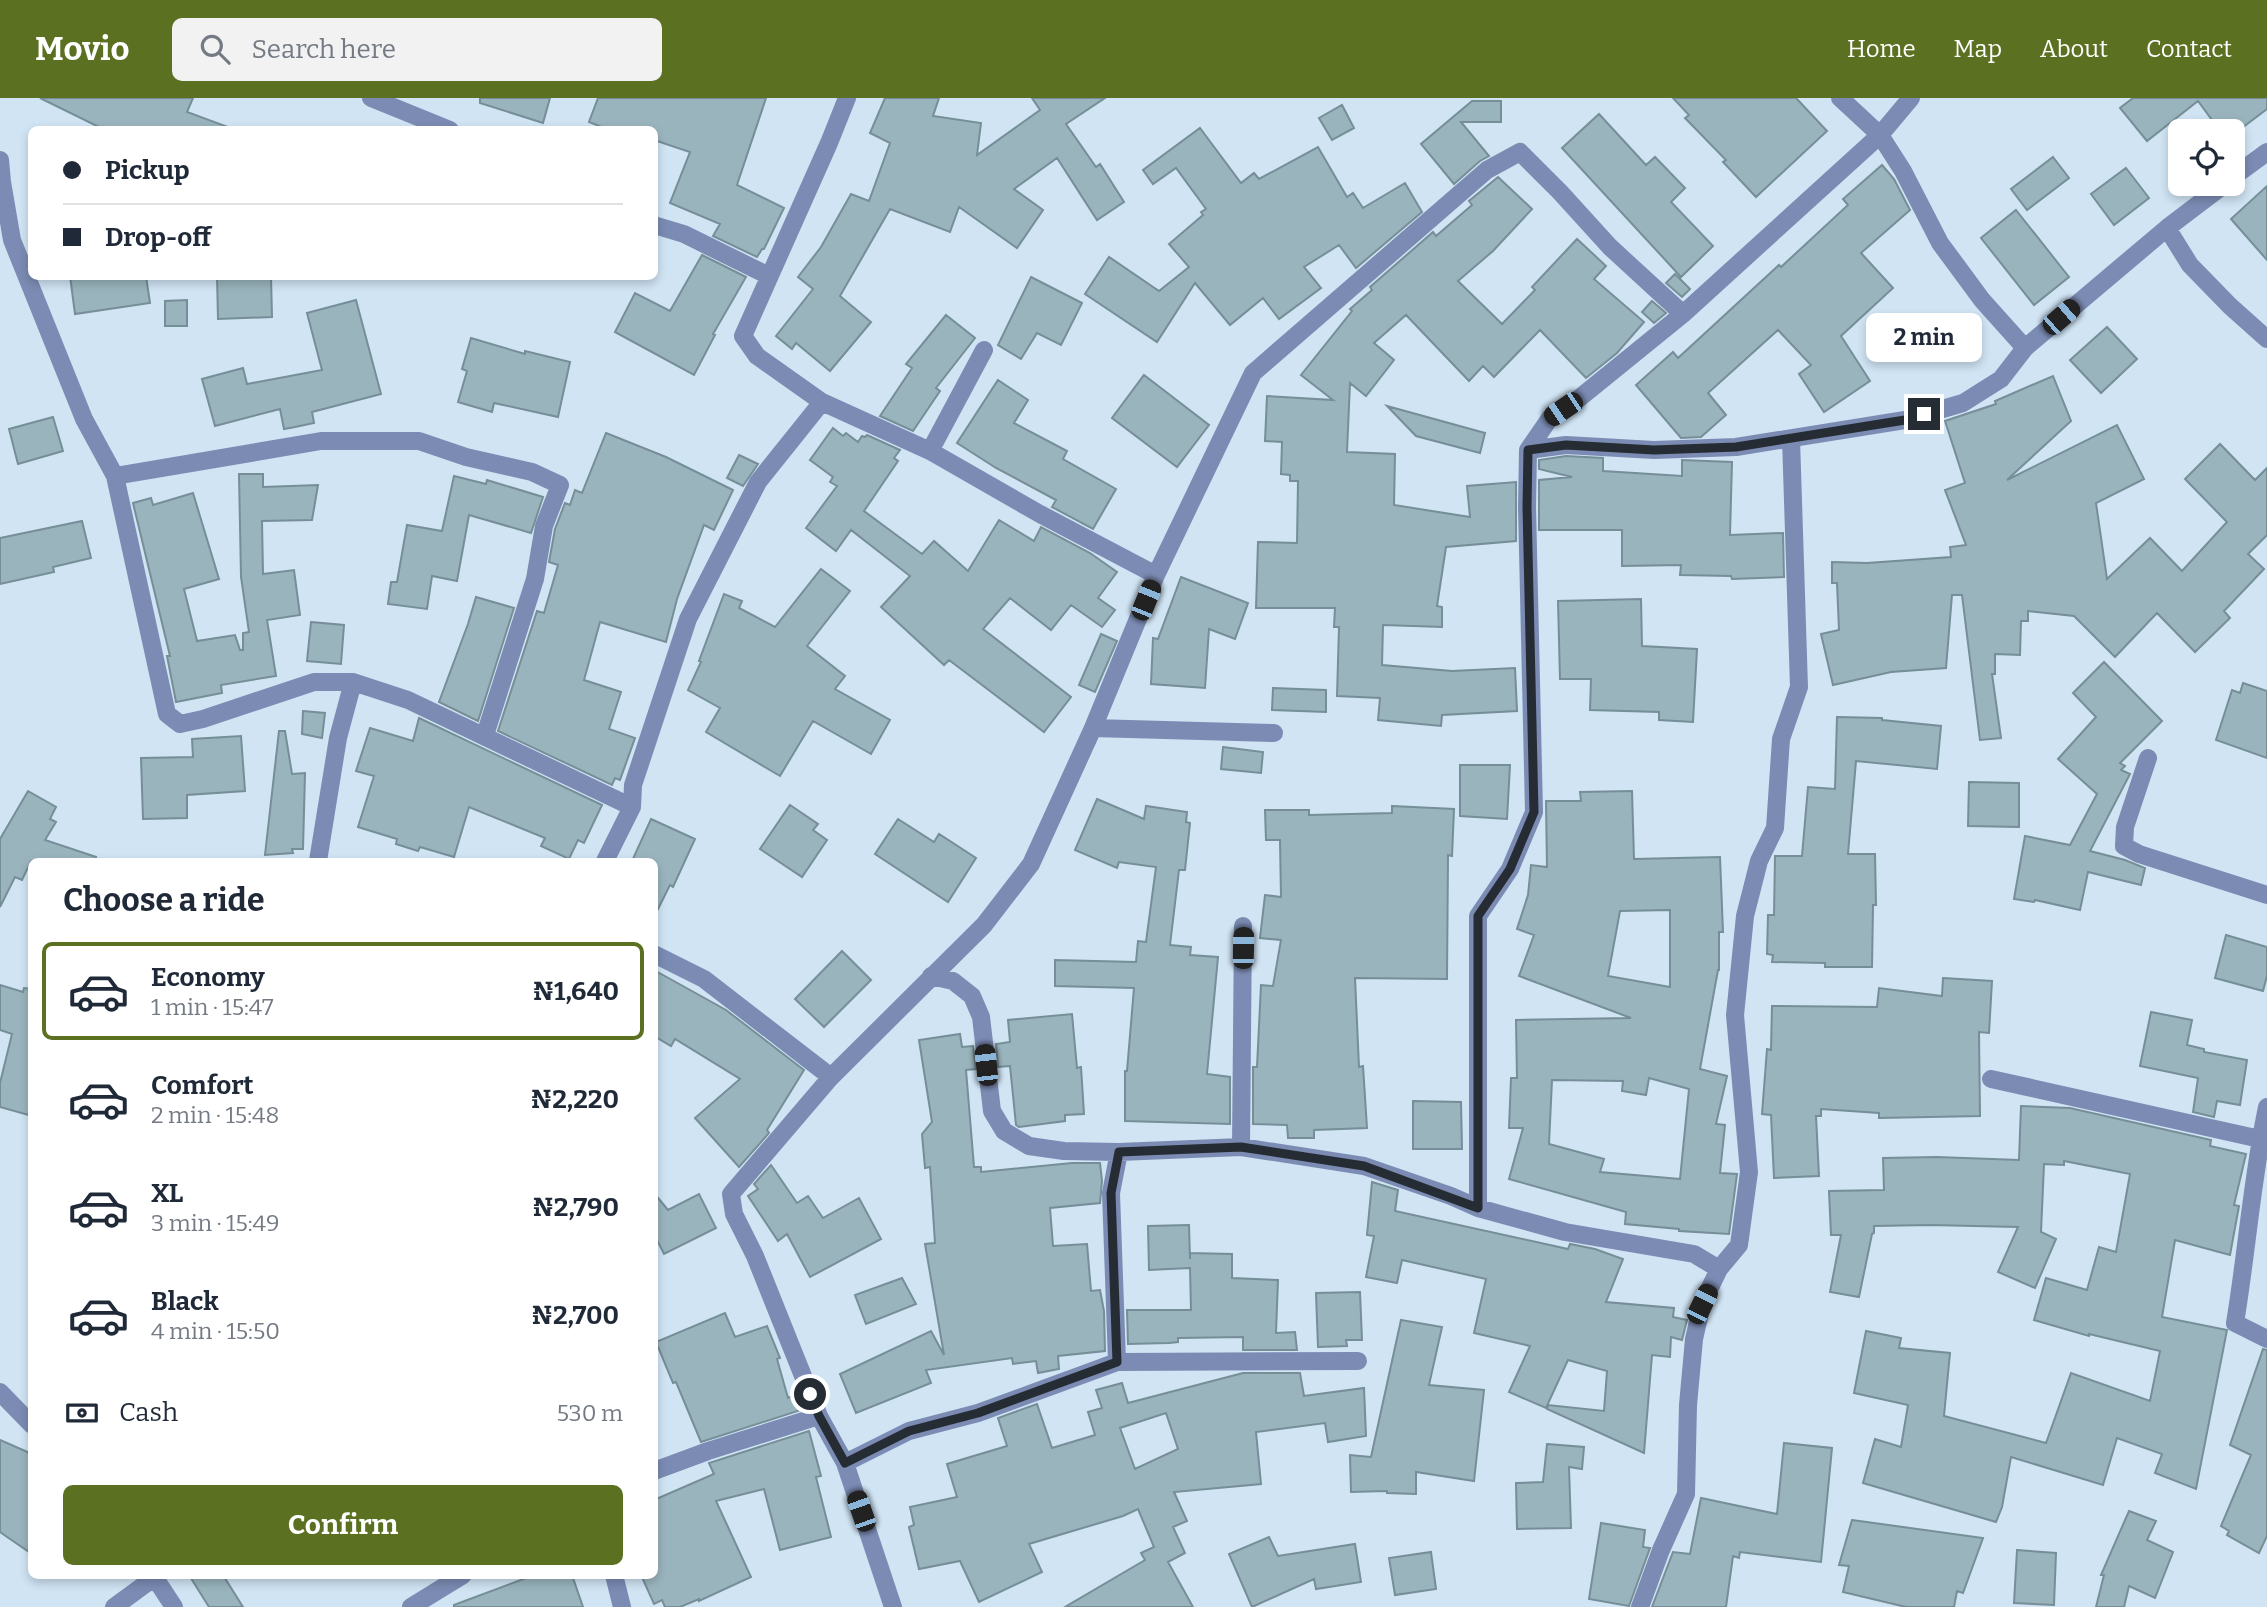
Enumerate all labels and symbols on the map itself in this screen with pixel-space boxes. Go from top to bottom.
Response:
car [2039,295,2084,339]
callout: 2 min [1866,313,1982,362]
car [1540,389,1587,429]
route end [1908,398,1940,430]
car [1129,577,1164,623]
car [1233,927,1254,969]
car [974,1043,999,1087]
car [1684,1281,1721,1327]
route start [794,1378,826,1410]
car [845,1488,878,1534]

